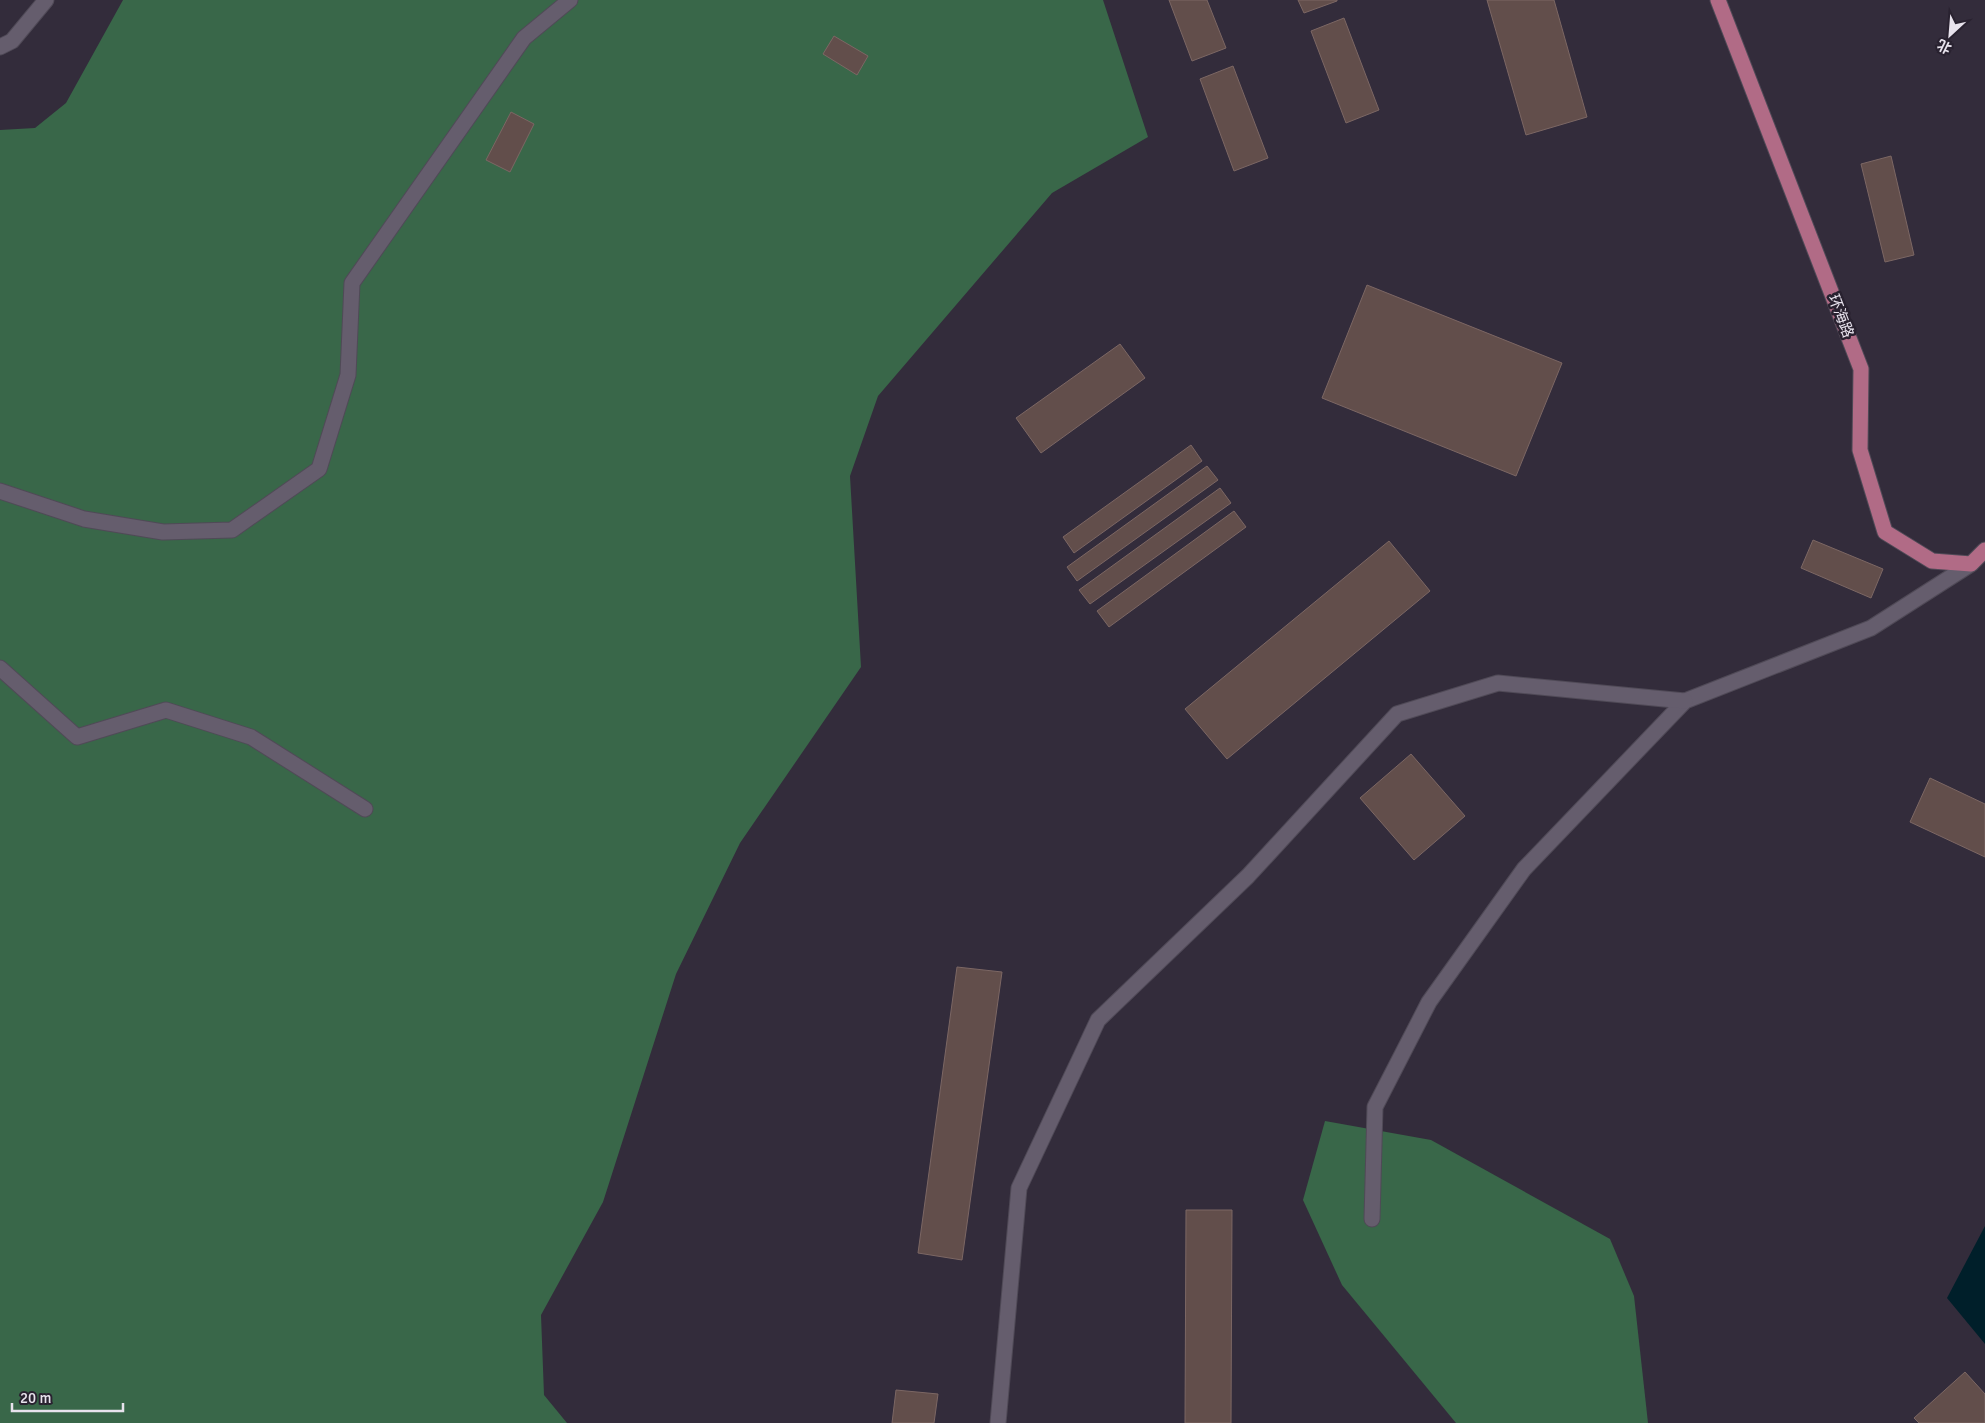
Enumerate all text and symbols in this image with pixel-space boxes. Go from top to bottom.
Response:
north arrow [1925,10,1975,60]
text: 北 [1935,36,1955,57]
street label: 环海路 [1825,292,1857,340]
scale bar [12,1380,124,1412]
text: 20 m [20,1389,51,1407]

